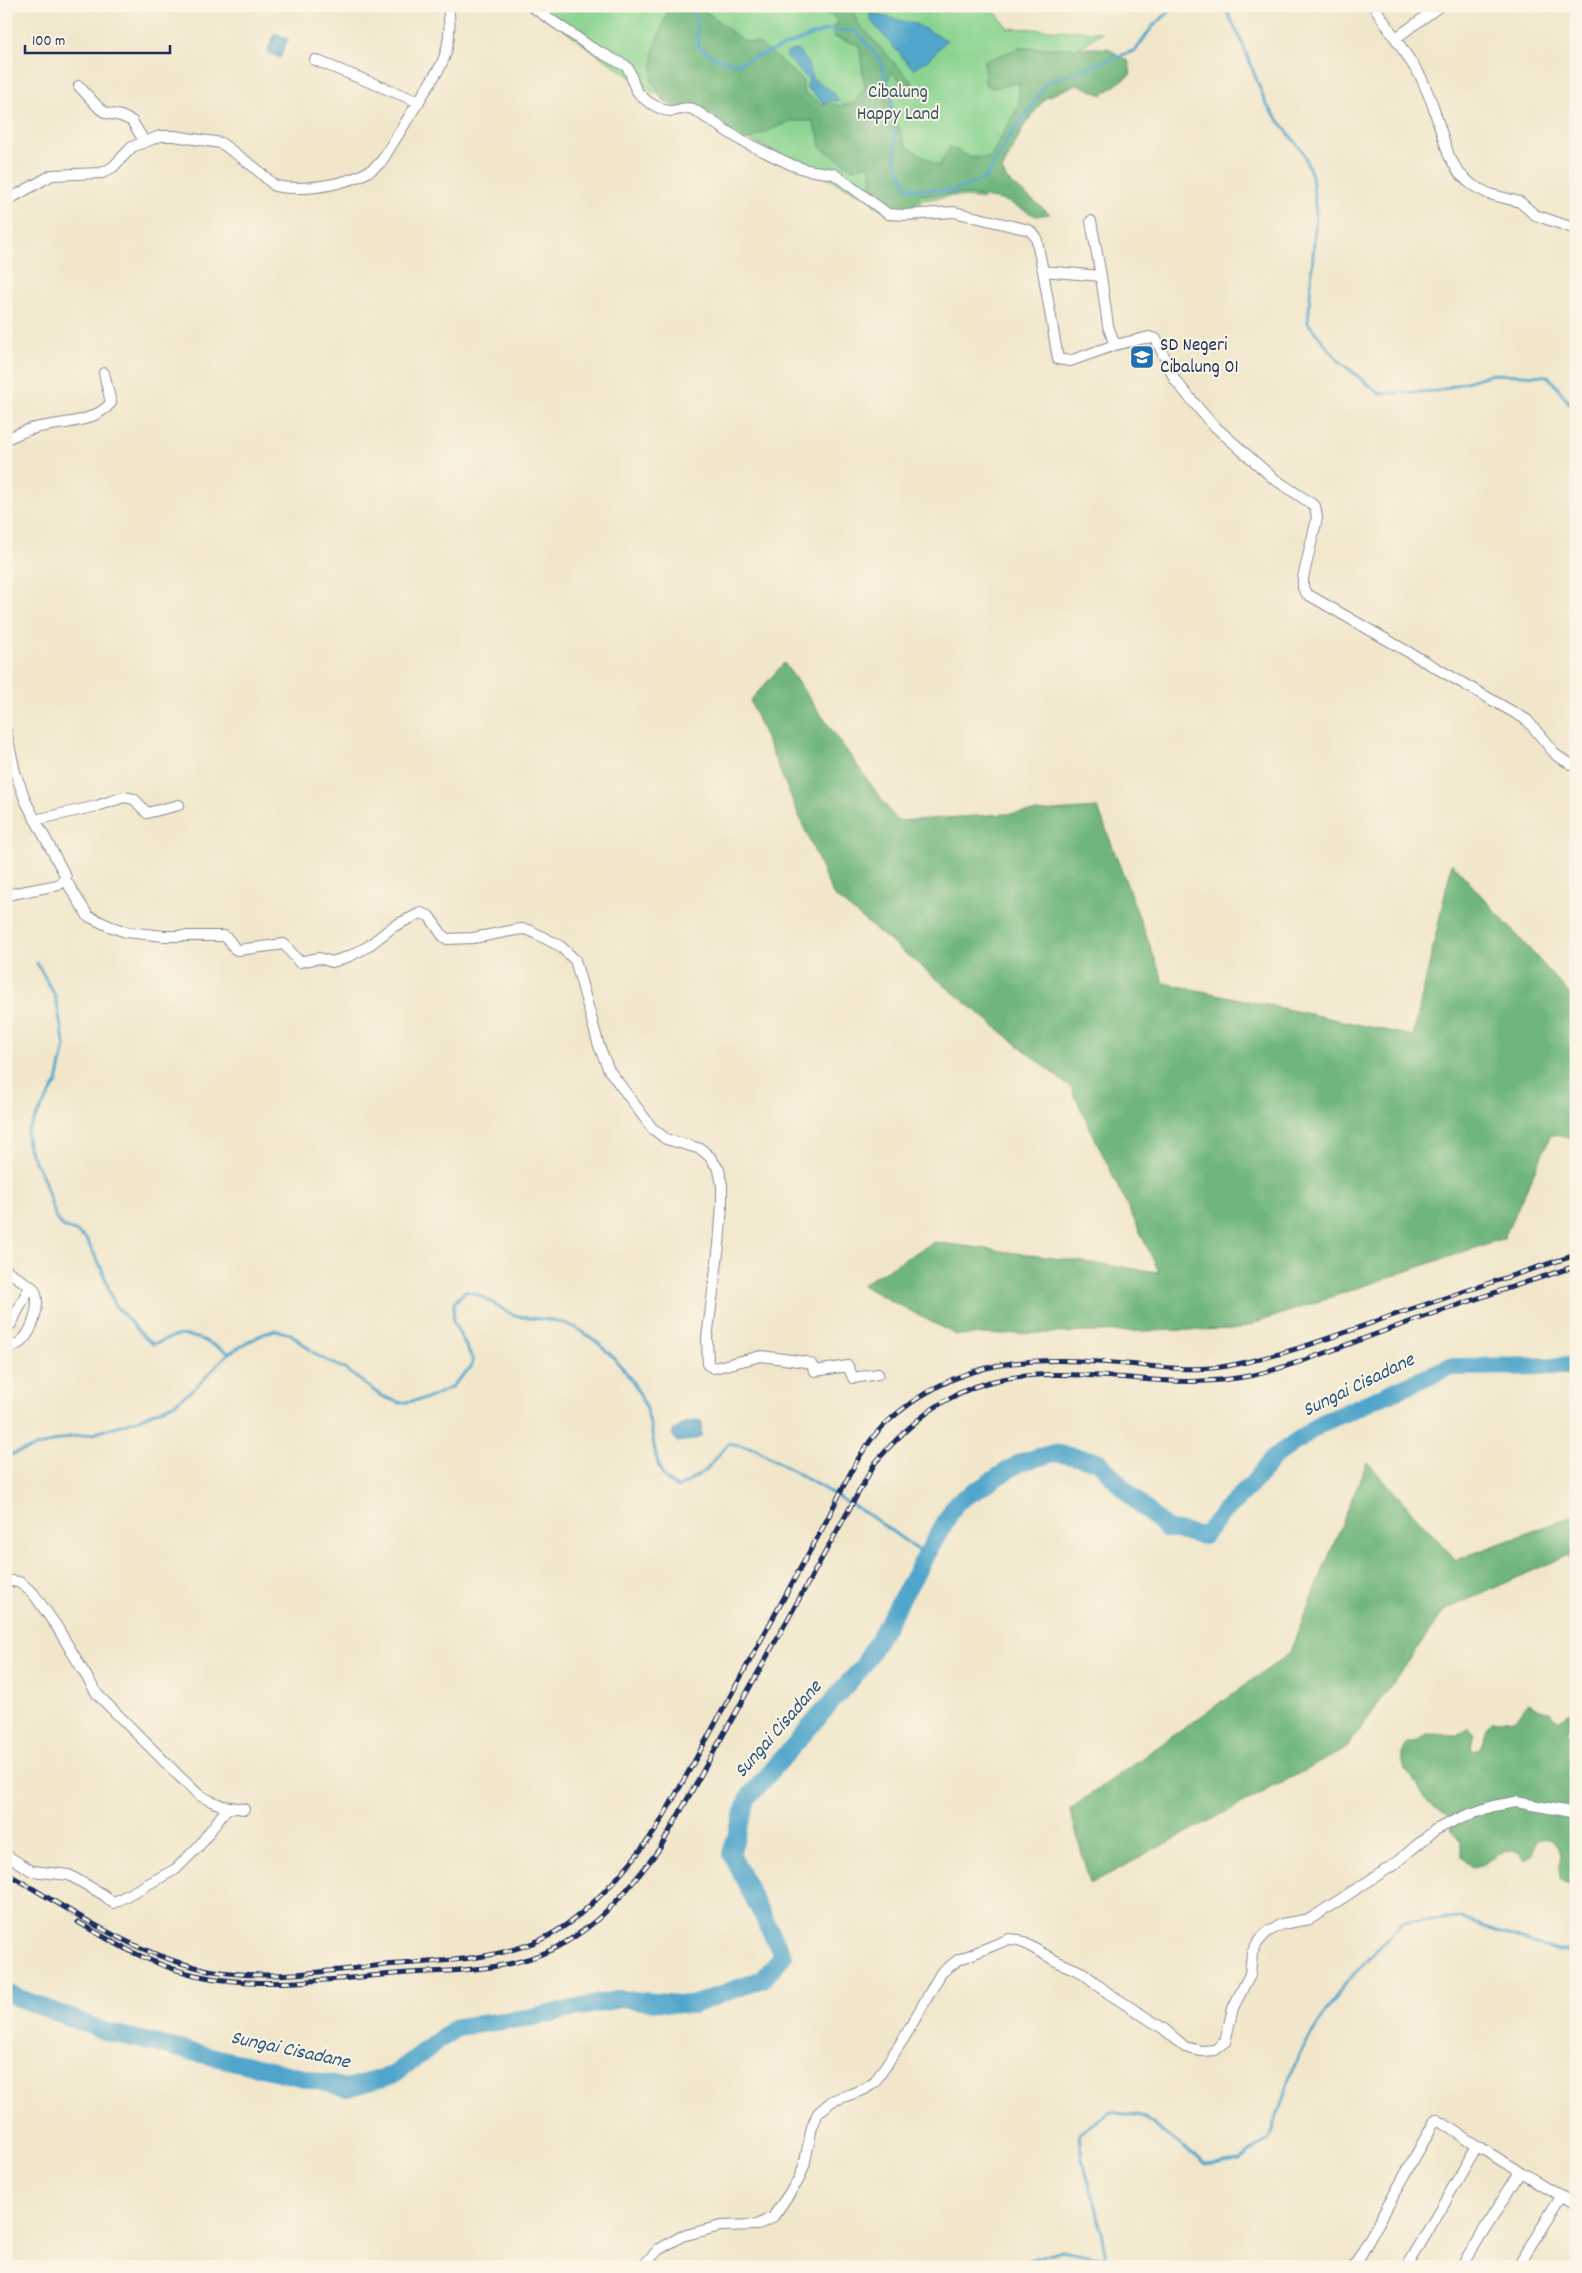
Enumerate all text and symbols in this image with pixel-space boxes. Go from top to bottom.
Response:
scale bar [25,22,170,54]
text: 100 m [32,31,65,53]
park label: Cibalung Happy Land [857,80,939,129]
place label: SD Negeri Cibalung 01 [1160,333,1239,382]
school or university icon: SD Negeri Cibalung 01 [1129,344,1155,370]
water label: Sungai Cisadane [1298,1346,1421,1425]
water label: Sungai Cisadane [729,1674,830,1785]
water label: Sungai Cisadane [228,2025,353,2078]

